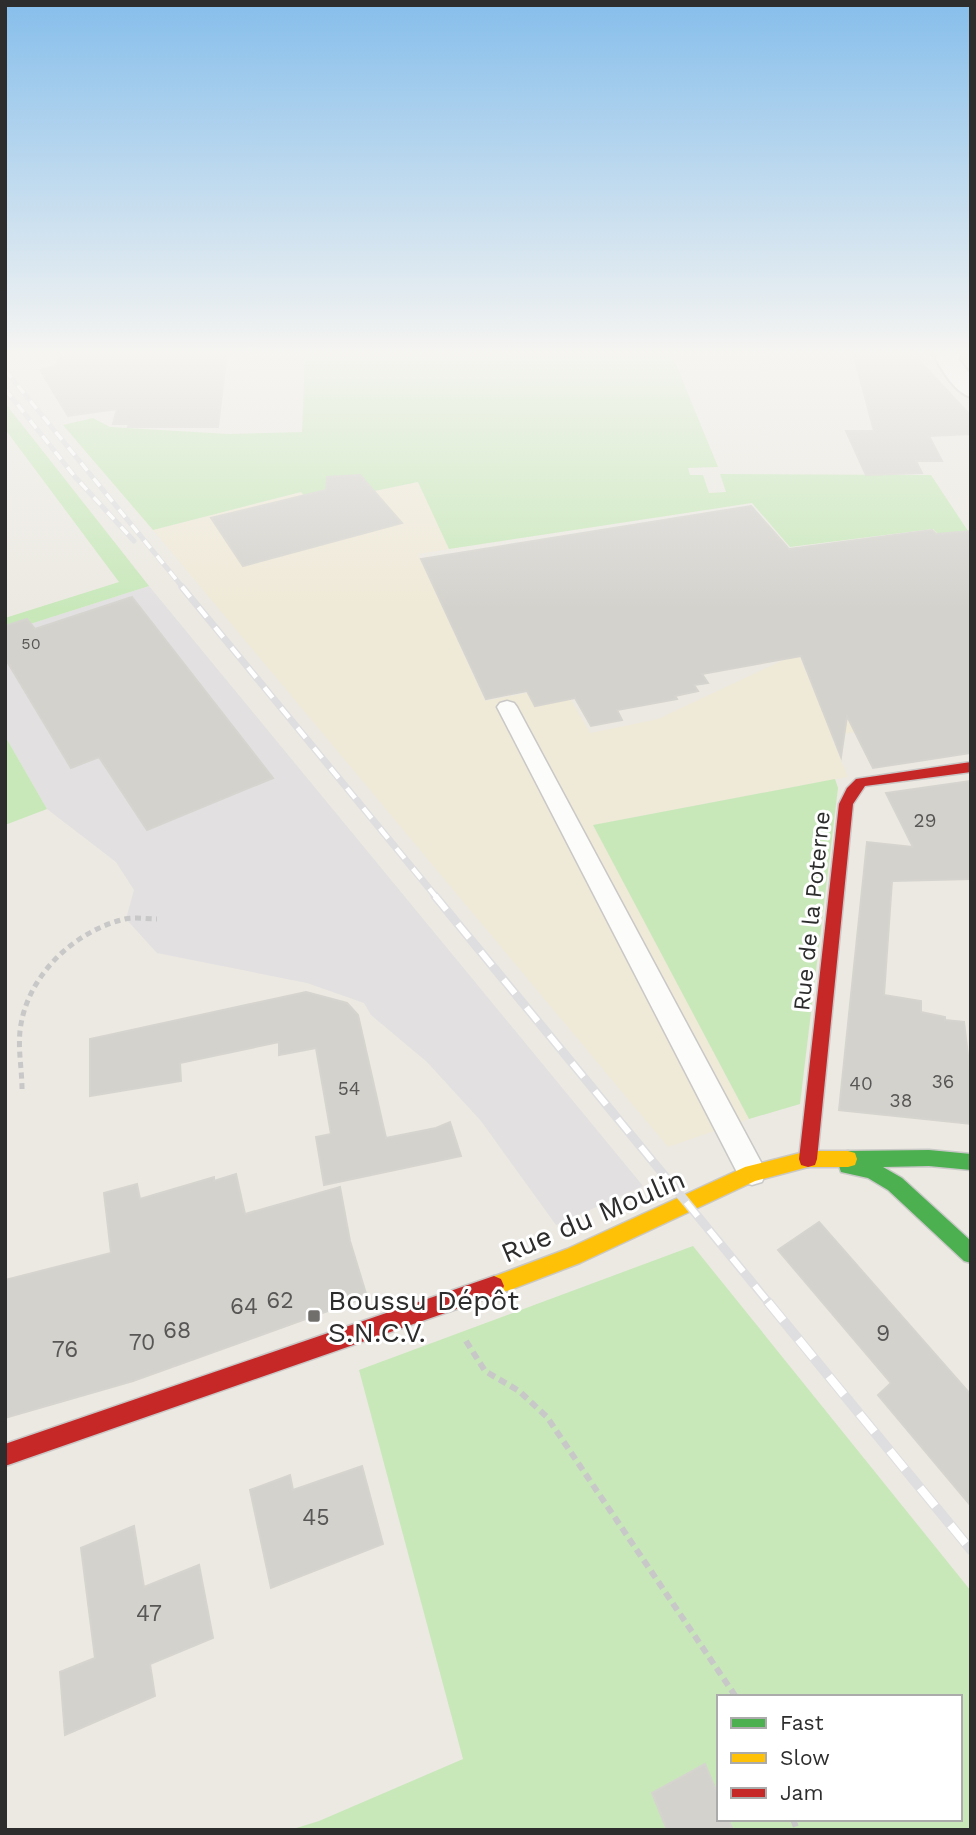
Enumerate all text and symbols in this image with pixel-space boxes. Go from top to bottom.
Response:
house number: 50 [21,634,41,653]
house number: 29 [914,809,936,832]
street label: Rue de la Poterne [788,810,836,1012]
house number: 36 [932,1070,954,1093]
house number: 40 [849,1072,873,1095]
house number: 54 [338,1077,360,1100]
house number: 38 [890,1089,912,1112]
street label: Rue du Moulin [496,1162,690,1270]
place label: Boussu Dépôt S.N.C.V. [328,1284,519,1349]
house number: 62 [266,1287,294,1314]
house number: 64 [230,1293,258,1320]
marker: Boussu Dépôt S.N.C.V. [306,1308,322,1324]
house number: 68 [163,1317,191,1344]
house number: 9 [876,1320,890,1347]
house number: 70 [129,1329,155,1356]
house number: 76 [52,1336,78,1363]
house number: 45 [302,1504,330,1531]
house number: 47 [136,1600,162,1627]
legend [717,1695,962,1821]
text: Fast [780,1710,824,1735]
text: Slow [780,1745,830,1770]
text: Jam [780,1780,823,1805]

